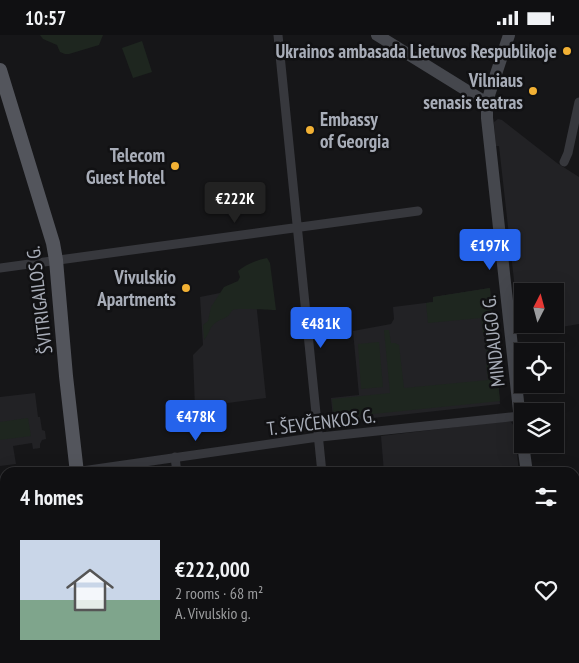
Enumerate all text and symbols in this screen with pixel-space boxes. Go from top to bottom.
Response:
text: 10:57 [25,6,66,30]
place label: Ukrainos ambasada Lietuvos Respublikoje [275,39,557,63]
marker: Ukrainos ambasada Lietuvos Respublikoje [561,45,573,57]
place label: Vilniaus senasis teatras [423,68,523,114]
marker: Vilniaus senasis teatras [527,85,539,97]
place label: Embassy of Georgia [320,107,389,153]
marker: Embassy of Georgia [304,124,316,136]
place label: Telecom Guest Hotel [86,143,165,189]
marker: Telecom Guest Hotel [169,160,181,172]
pin: €222K [200,181,270,224]
text: €222K [216,188,254,208]
pin: €197K [455,229,525,271]
text: €197K [471,235,509,255]
street label: ŠVITRIGAILOS G. [20,245,58,355]
place label: Vivulskio Apartments [96,265,176,311]
marker: Vivulskio Apartments [180,282,192,294]
north arrow [514,283,564,333]
map controls [514,283,564,453]
street label: MINDAUGO G. [476,294,510,388]
pin: €481K [286,307,356,349]
text: €481K [302,313,340,333]
button: locate [514,343,564,393]
pin: €478K [161,399,231,442]
street label: T. ŠEVČENKOS G. [265,403,377,441]
button: layers [514,403,564,453]
text: €478K [177,406,215,426]
icon: filters [532,483,560,511]
text: 4 homes [20,484,83,511]
text: €222,000 [175,556,250,583]
icon: home [60,560,120,620]
icon: heart [532,576,560,604]
text: 2 rooms · 68 m² [175,583,263,603]
text: A. Vivulskio g. [175,603,251,623]

